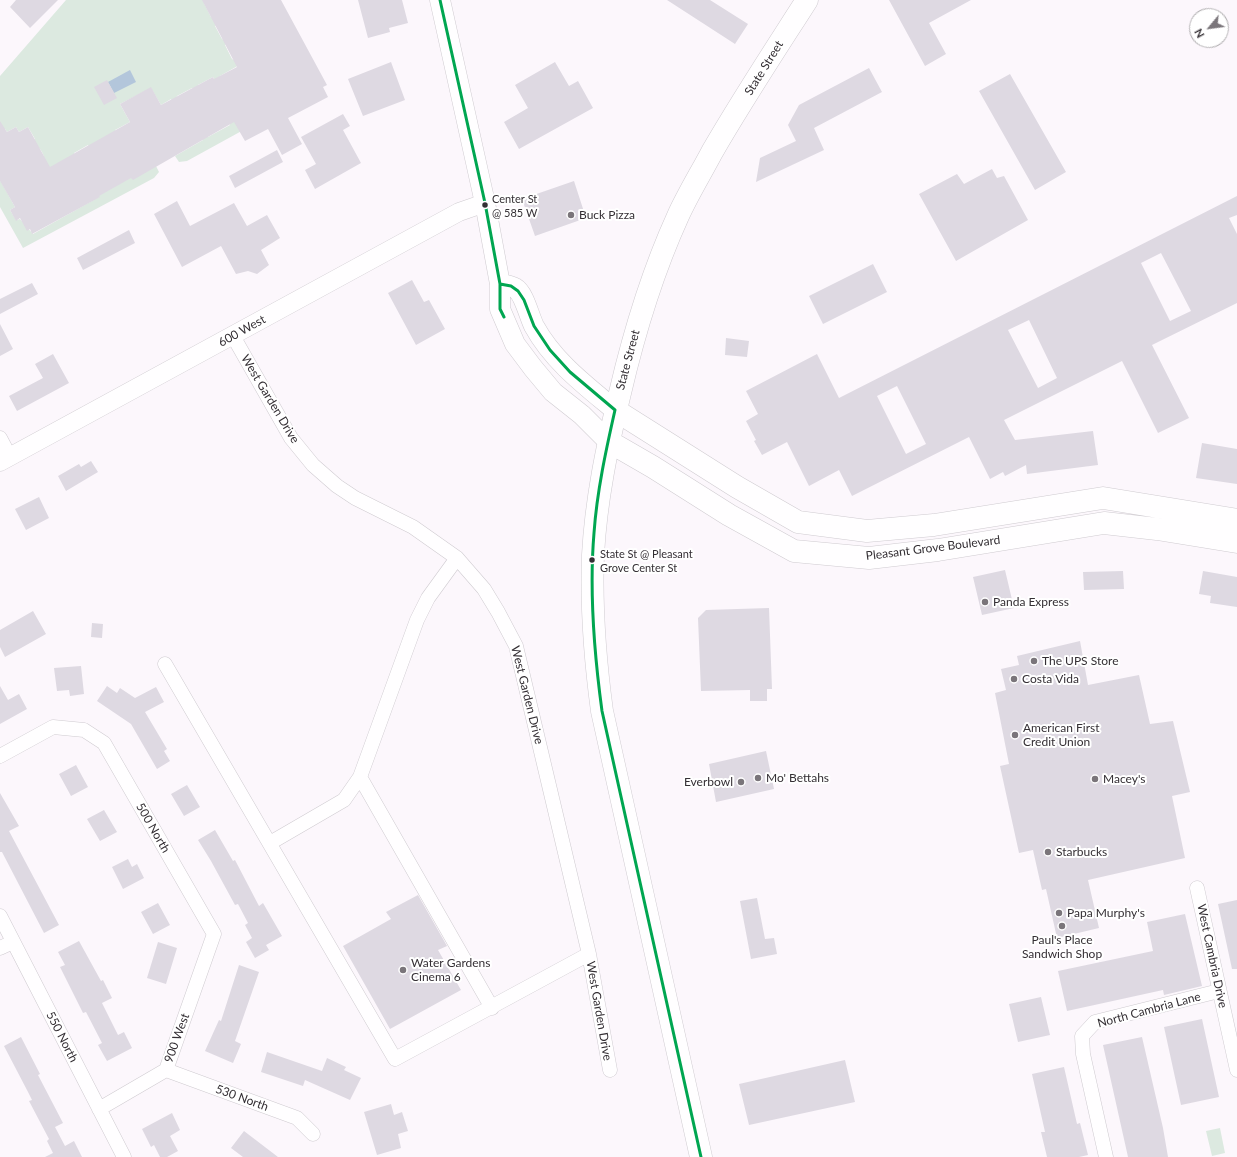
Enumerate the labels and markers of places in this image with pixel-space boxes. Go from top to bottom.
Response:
place label: Center St @ 585 W [492,192,537,218]
marker: Center St @ 585 W [480,200,490,210]
place label: Buck Pizza [579,208,635,222]
marker: Buck Pizza [566,210,576,220]
place label: State St @ Pleasant Grove Center St [600,547,693,573]
marker: State St @ Pleasant Grove Center St [587,555,597,565]
place label: Panda Express [993,595,1069,609]
marker: Panda Express [980,597,990,607]
place label: The UPS Store [1042,654,1118,668]
marker: The UPS Store [1029,656,1039,666]
place label: Costa Vida [1022,672,1079,686]
marker: Costa Vida [1009,674,1019,684]
place label: American First Credit Union [1023,721,1099,749]
marker: American First Credit Union [1010,730,1020,740]
place label: Mo' Bettahs [766,771,829,785]
place label: Macey's [1103,772,1145,786]
marker: Mo' Bettahs [753,773,763,783]
marker: Macey's [1090,774,1100,784]
place label: Everbowl [684,775,733,789]
marker: Everbowl [736,777,746,787]
place label: Starbucks [1056,845,1107,859]
marker: Starbucks [1043,847,1053,857]
place label: Papa Murphy's [1067,906,1145,920]
marker: Papa Murphy's [1054,908,1064,918]
marker: Paul's Place Sandwich Shop [1057,921,1067,931]
place label: Paul's Place Sandwich Shop [1022,933,1102,961]
place label: Water Gardens Cinema 6 [411,956,490,984]
marker: Water Gardens Cinema 6 [398,965,408,975]

